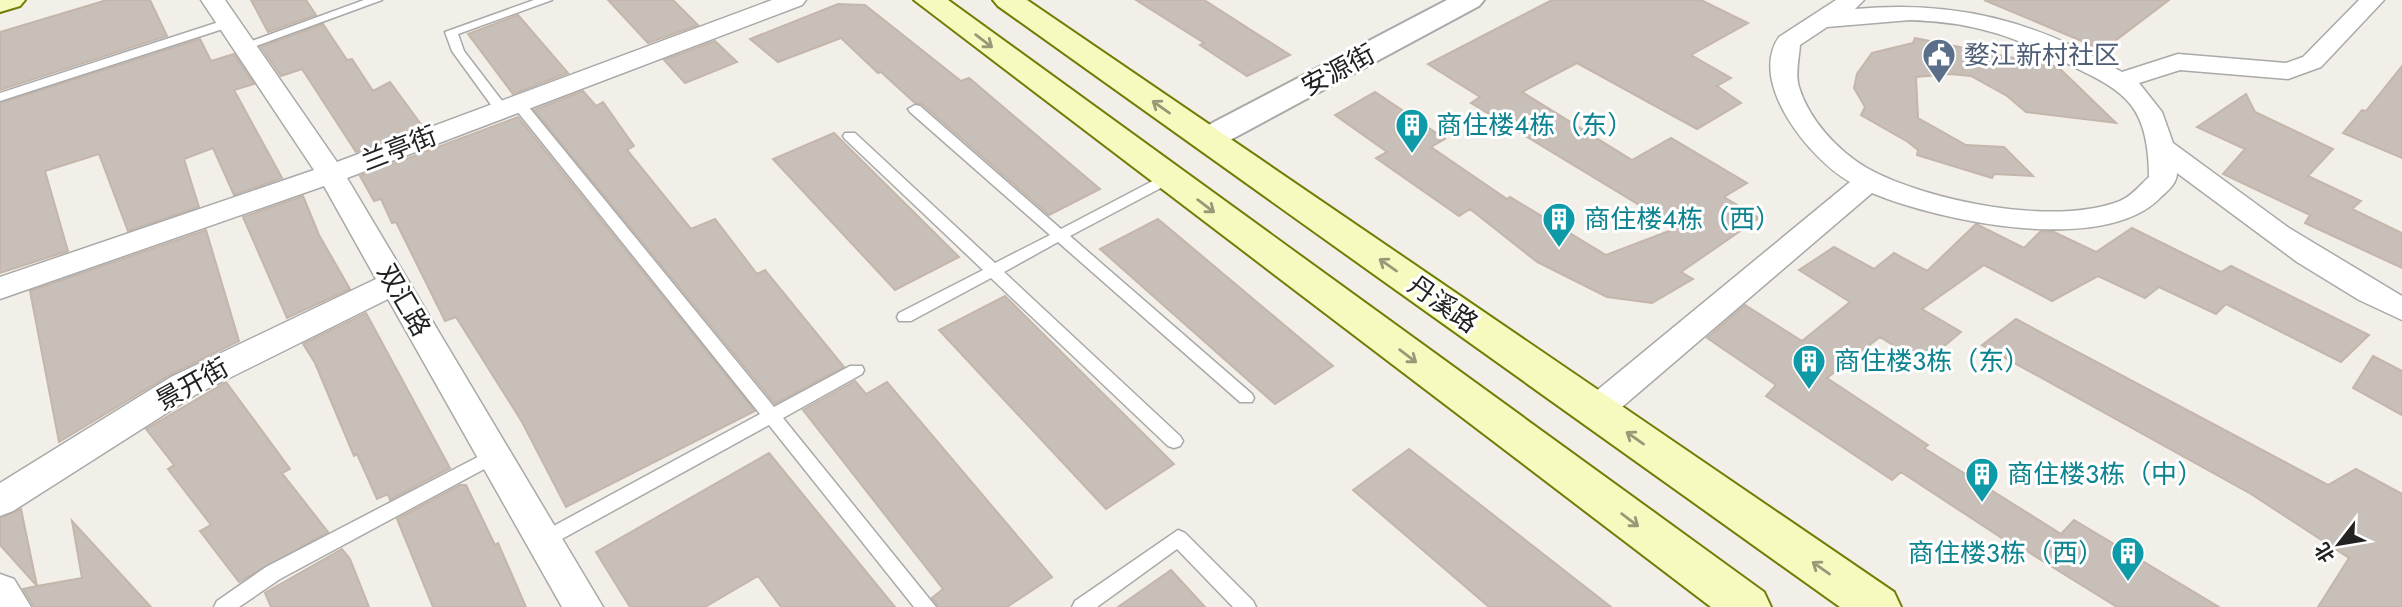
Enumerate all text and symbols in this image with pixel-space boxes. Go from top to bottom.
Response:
one-way arrow [974,33,992,48]
street label: 安源街 [1295,35,1381,105]
public building icon: 婺江新村社区 [1920,36,1958,85]
place label: 婺江新村社区 [1964,36,2120,74]
one-way arrow [1152,100,1171,114]
building icon: 商住楼4栋（东） [1393,106,1431,155]
place label: 商住楼4栋（东） [1436,106,1633,144]
street label: 兰亭街 [356,116,442,180]
one-way arrow [1196,198,1214,213]
building icon: 商住楼4栋（西） [1540,200,1578,249]
place label: 商住楼4栋（西） [1584,200,1781,238]
street label: 双汇路 [368,257,440,343]
one-way arrow [1379,258,1398,272]
street label: 丹溪路 [1400,266,1486,342]
building icon: 商住楼3栋（东） [1790,342,1828,391]
place label: 商住楼3栋（东） [1834,342,2030,380]
street label: 景开街 [149,348,235,420]
one-way arrow [1398,348,1417,363]
one-way arrow [1625,431,1645,445]
building icon: 商住楼3栋（中） [1963,455,2001,504]
place label: 商住楼3栋（中） [2007,455,2203,493]
north arrow [2304,509,2374,579]
one-way arrow [1620,513,1639,528]
place label: 商住楼3栋（西） [1908,534,2104,572]
building icon: 商住楼3栋（西） [2109,534,2147,583]
text: 北 [2308,537,2341,568]
one-way arrow [1812,561,1831,575]

